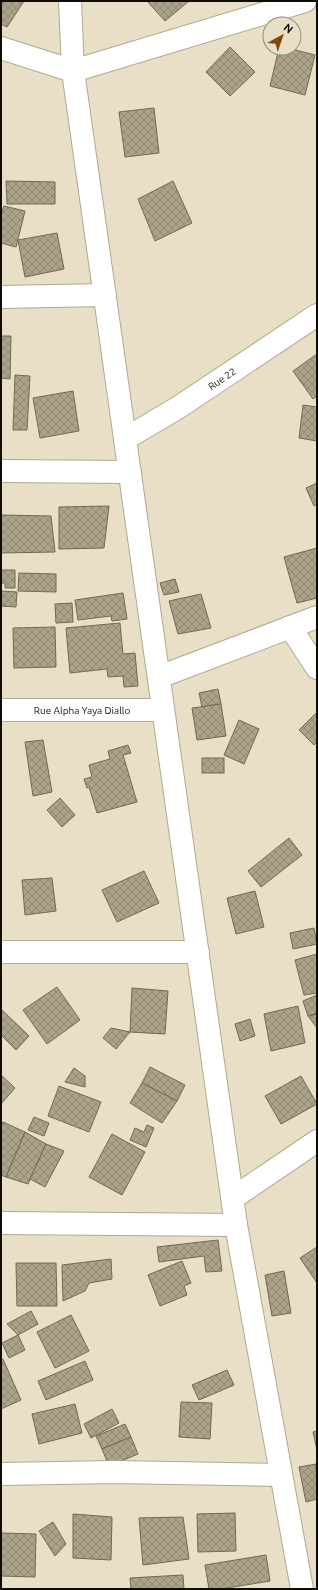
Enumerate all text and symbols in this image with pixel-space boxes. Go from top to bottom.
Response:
north arrow [262,16,302,56]
text: N [281,21,295,36]
street label: Rue 22 [206,365,238,392]
street label: Rue Alpha Yaya Diallo [34,705,130,716]

